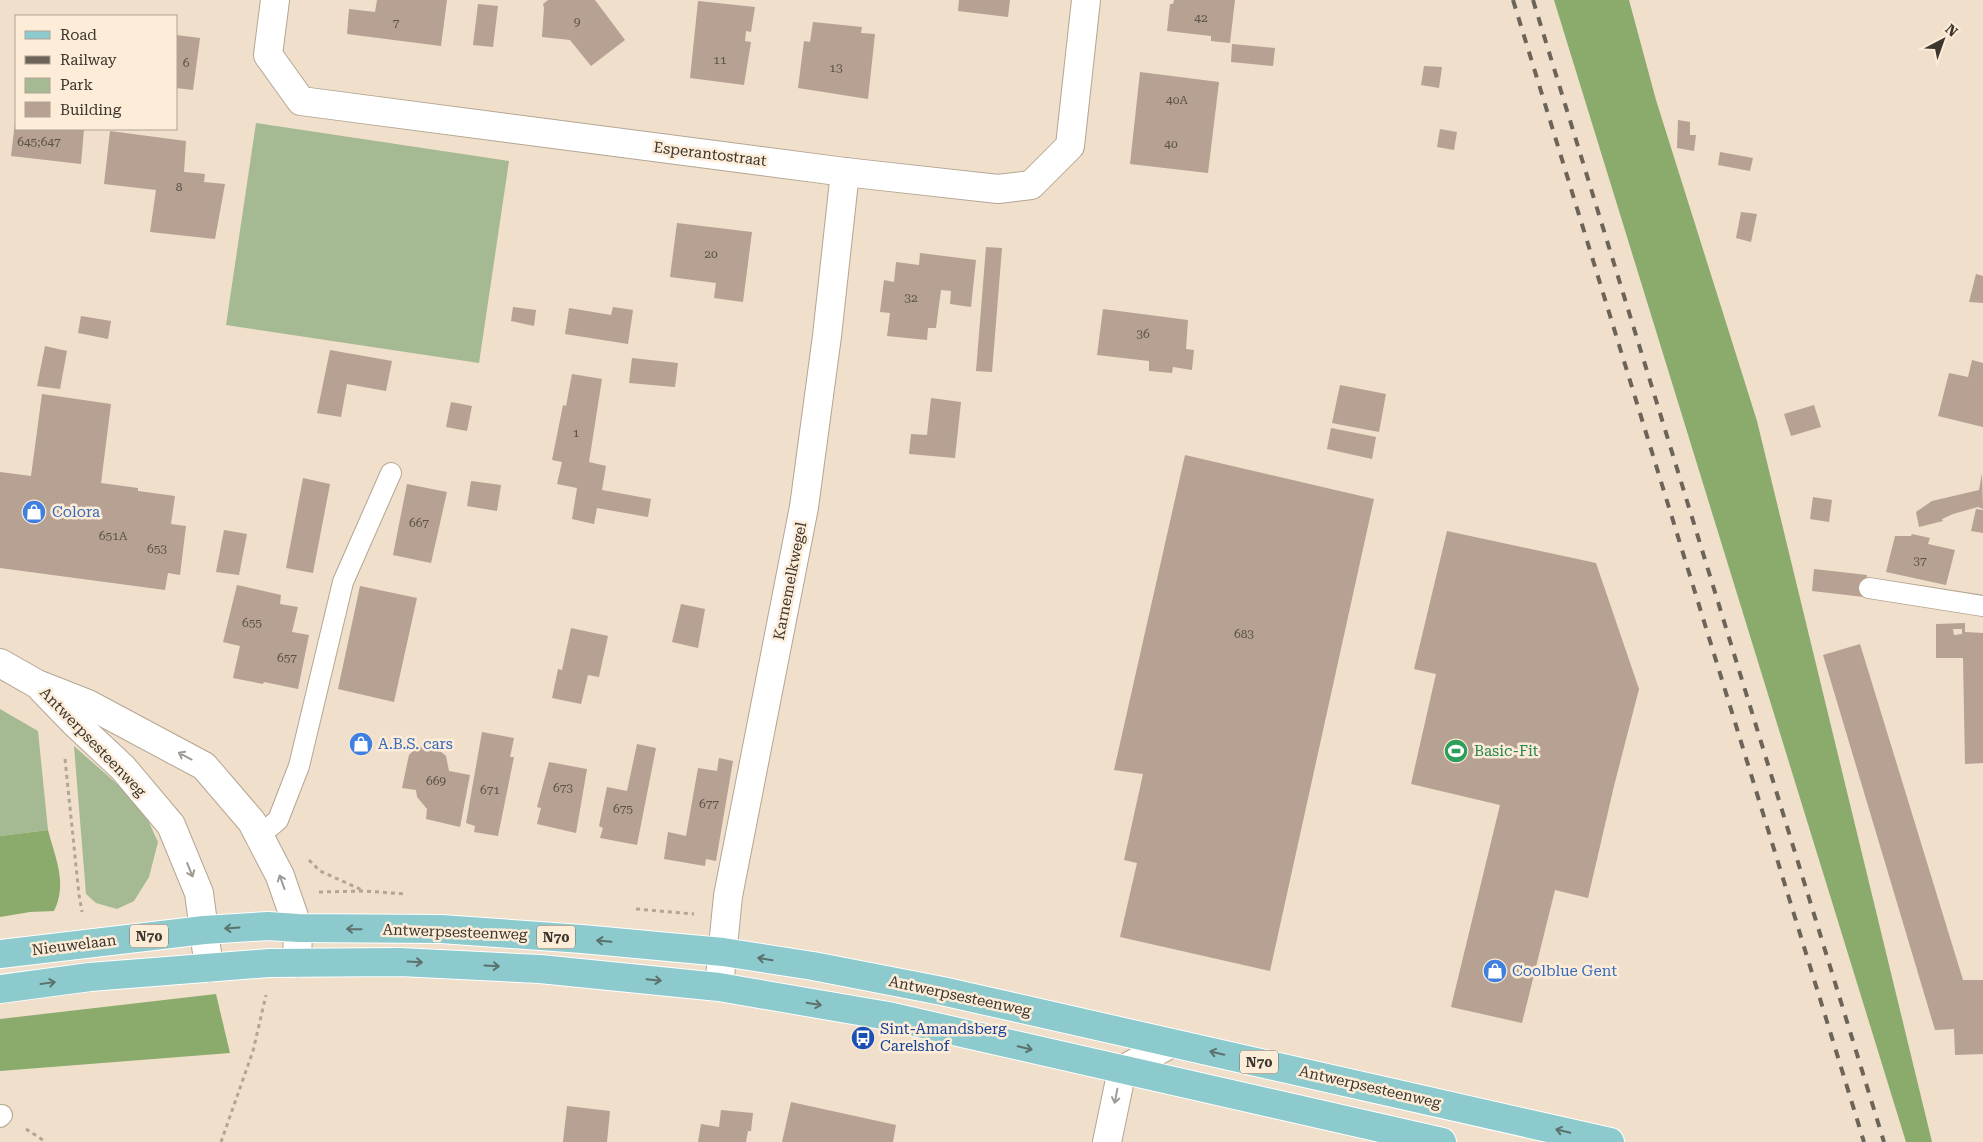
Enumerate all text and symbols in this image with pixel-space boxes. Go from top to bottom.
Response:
house number: 42 [1194,11,1208,25]
legend [15,15,178,130]
house number: 9 [574,15,581,29]
north arrow [1918,15,1968,65]
house number: 7 [393,16,400,30]
text: N [1942,21,1961,40]
text: Road [60,26,97,44]
text: Railway [60,51,117,69]
house number: 11 [713,53,727,67]
house number: 6 [183,56,190,70]
house number: 13 [829,61,843,75]
text: Park [60,76,94,94]
house number: 40A [1166,93,1189,107]
text: Building [60,101,122,119]
house number: 645;647 [17,135,61,149]
house number: 40 [1164,137,1178,151]
street label: Esperantostraat [653,138,768,170]
house number: 8 [176,180,183,194]
house number: 20 [704,247,718,261]
house number: 32 [904,291,918,305]
house number: 36 [1136,327,1150,341]
house number: 1 [573,426,580,440]
shop icon: Colora [21,499,47,525]
place label: Colora [52,503,100,521]
house number: 667 [409,516,429,530]
street label: Karnemelkwegel [770,520,810,642]
house number: 651A [99,529,128,543]
house number: 653 [147,542,167,556]
house number: 37 [1913,554,1927,568]
house number: 655 [242,616,262,630]
house number: 683 [1234,627,1254,641]
house number: 657 [277,651,297,665]
street label: Antwerpsesteenweg [36,684,150,801]
shop icon: A.B.S. cars [348,731,374,757]
place label: A.B.S. cars [378,735,453,753]
sports icon: Basic-Fit [1443,738,1469,764]
place label: Basic-Fit [1474,742,1539,760]
one-way arrow [177,751,192,761]
house number: 669 [426,774,446,788]
house number: 673 [553,781,573,795]
house number: 671 [480,783,500,797]
house number: 677 [699,797,719,811]
house number: 675 [613,802,633,816]
one-way arrow [185,862,195,877]
one-way arrow [277,875,286,890]
street label: Antwerpsesteenweg [382,920,528,944]
road number: N70 [130,924,168,948]
one-way arrow [224,924,240,933]
one-way arrow [346,924,362,934]
road number: N70 [537,926,575,949]
street label: Nieuwelaan [31,931,118,959]
one-way arrow [596,936,612,946]
one-way arrow [757,953,773,963]
one-way arrow [407,958,423,967]
shop icon: Coolblue Gent [1482,958,1508,984]
one-way arrow [483,962,499,971]
place label: Coolblue Gent [1512,962,1617,980]
street label: Antwerpsesteenweg [887,972,1033,1020]
one-way arrow [645,975,661,985]
one-way arrow [40,977,56,987]
one-way arrow [806,999,822,1009]
place label: Sint-Amandsberg Carelshof [880,1020,1007,1055]
bus stop icon: Sint-Amandsberg Carelshof [850,1025,876,1051]
one-way arrow [1016,1044,1032,1053]
one-way arrow [1209,1048,1225,1057]
road number: N70 [1240,1050,1278,1074]
street label: Antwerpsesteenweg [1297,1062,1443,1112]
one-way arrow [1111,1087,1121,1103]
one-way arrow [1555,1126,1571,1135]

